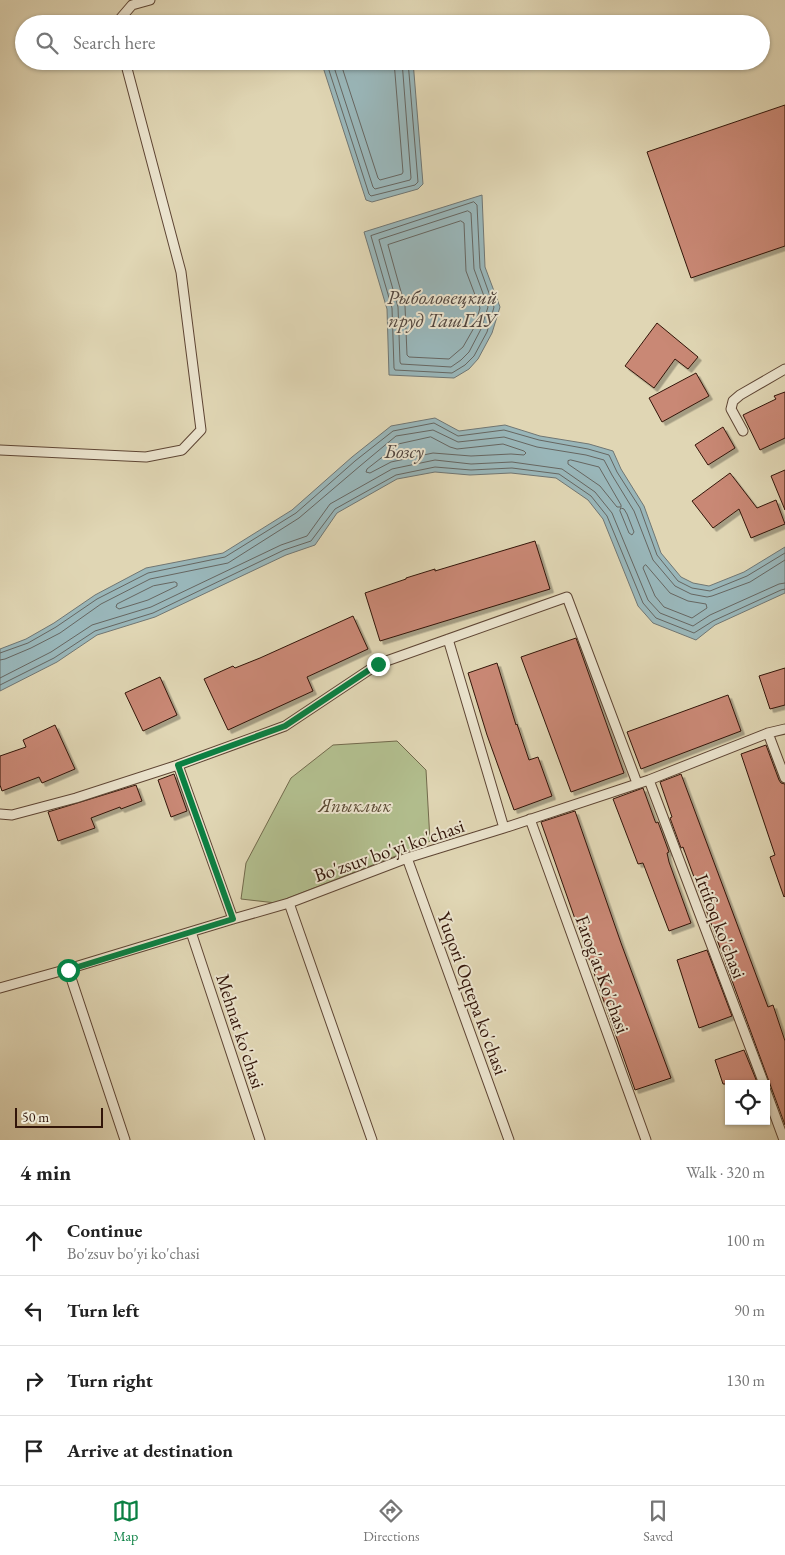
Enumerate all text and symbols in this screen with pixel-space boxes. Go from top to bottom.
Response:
search box [15,15,770,70]
icon: search [33,29,61,57]
text: Search here [73,30,155,55]
water label: Рыболовецкий пруд ТашГАУ [387,284,499,333]
water label: Бозсу [383,438,424,464]
route end [367,653,390,676]
park label: Япыклык [317,793,392,818]
street label: Bo'zsuv bo'yi ko'chasi [311,813,468,888]
street label: Ittifoq ko'chasi [689,870,752,982]
street label: Yuqori Oqtepa ko'chasi [431,908,514,1078]
street label: Farog'at Ko'chasi [570,912,636,1037]
route start [57,959,80,982]
street label: Mehnat ko'chasi [210,971,271,1092]
map controls [725,1080,770,1125]
button: locate [725,1080,770,1125]
scale bar [15,1105,102,1128]
text: 50 m [22,1108,49,1126]
text: 4 min [20,1159,71,1186]
text: Walk · 320 m [686,1162,765,1183]
text: Continue [67,1218,142,1243]
icon: ahead [20,1227,48,1255]
text: 100 m [726,1230,765,1251]
text: Bo'zsuv bo'yi ko'chasi [67,1243,200,1264]
icon: left [20,1297,48,1325]
text: Turn left [67,1298,139,1323]
text: 90 m [734,1300,765,1321]
icon: right [20,1367,48,1395]
text: Turn right [67,1368,153,1393]
text: 130 m [726,1370,765,1391]
icon: arrive [20,1437,48,1465]
text: Arrive at destination [67,1438,233,1463]
tab: Map [112,1497,140,1545]
tab: Directions [363,1497,420,1545]
tab: Saved [643,1497,673,1545]

